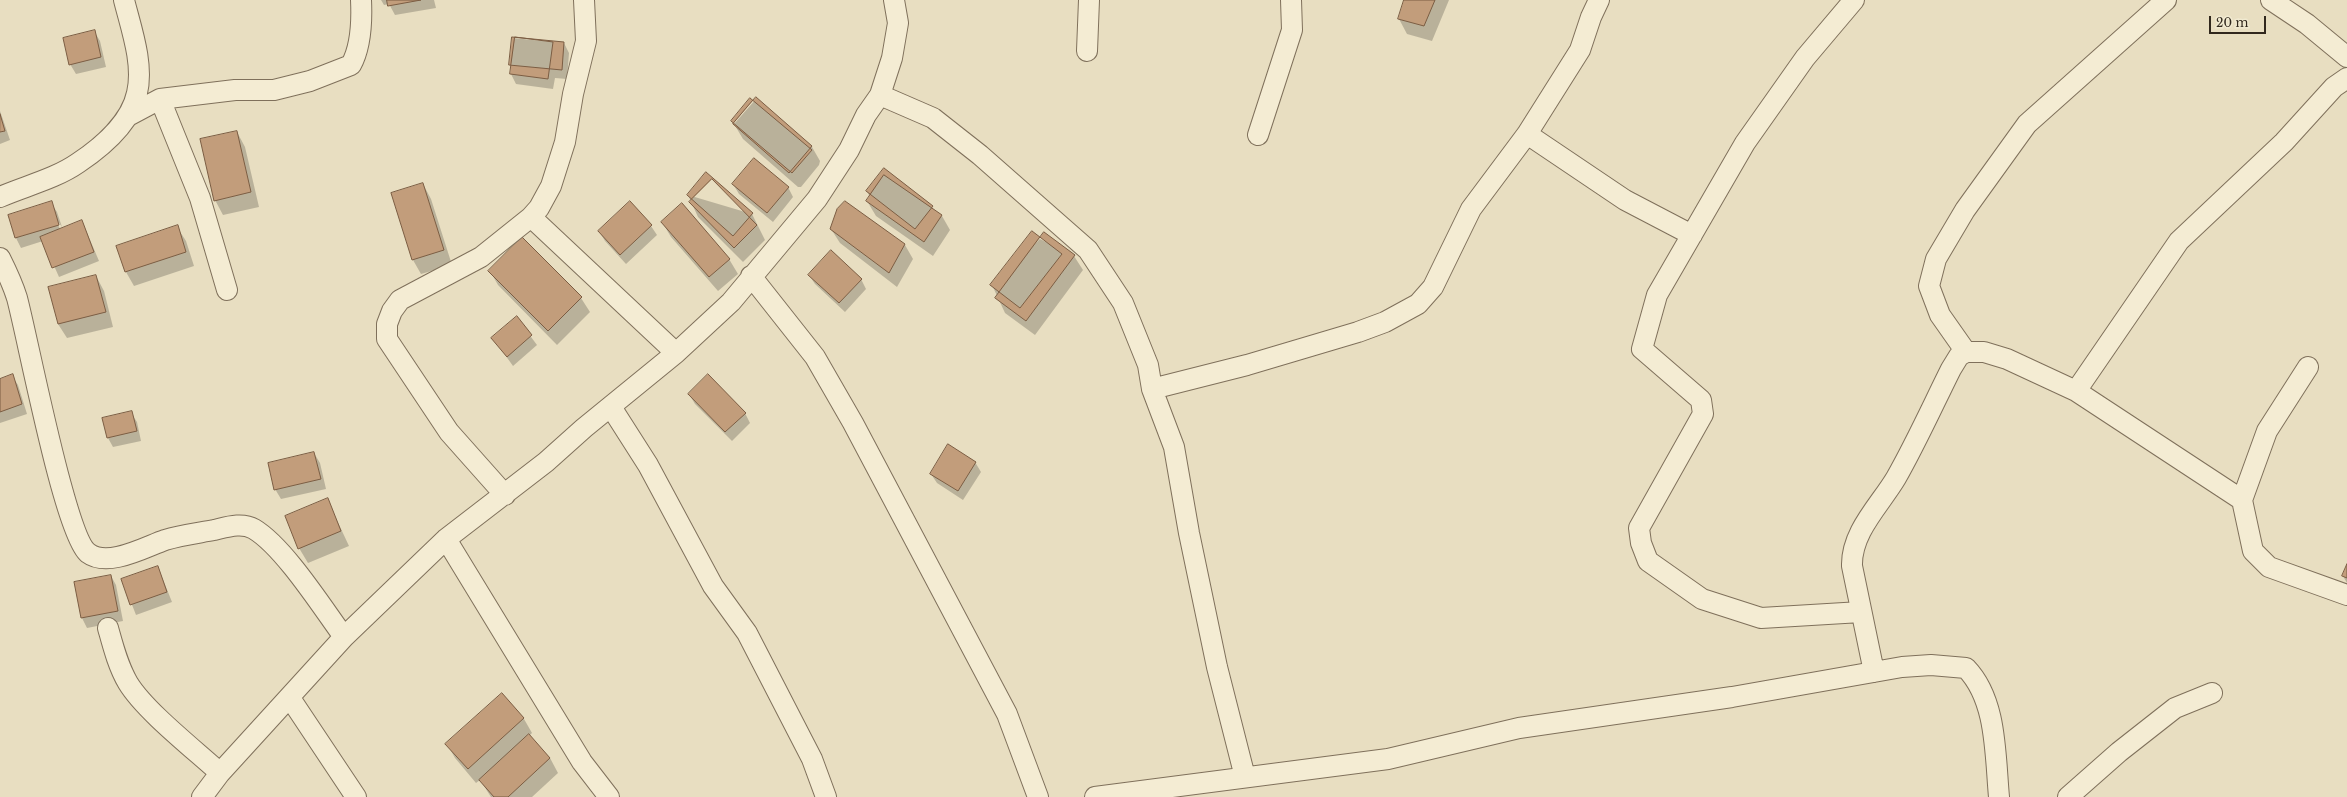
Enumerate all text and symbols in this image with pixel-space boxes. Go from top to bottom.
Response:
scale bar [2211,8,2268,34]
text: 20 m [2216,15,2248,30]

